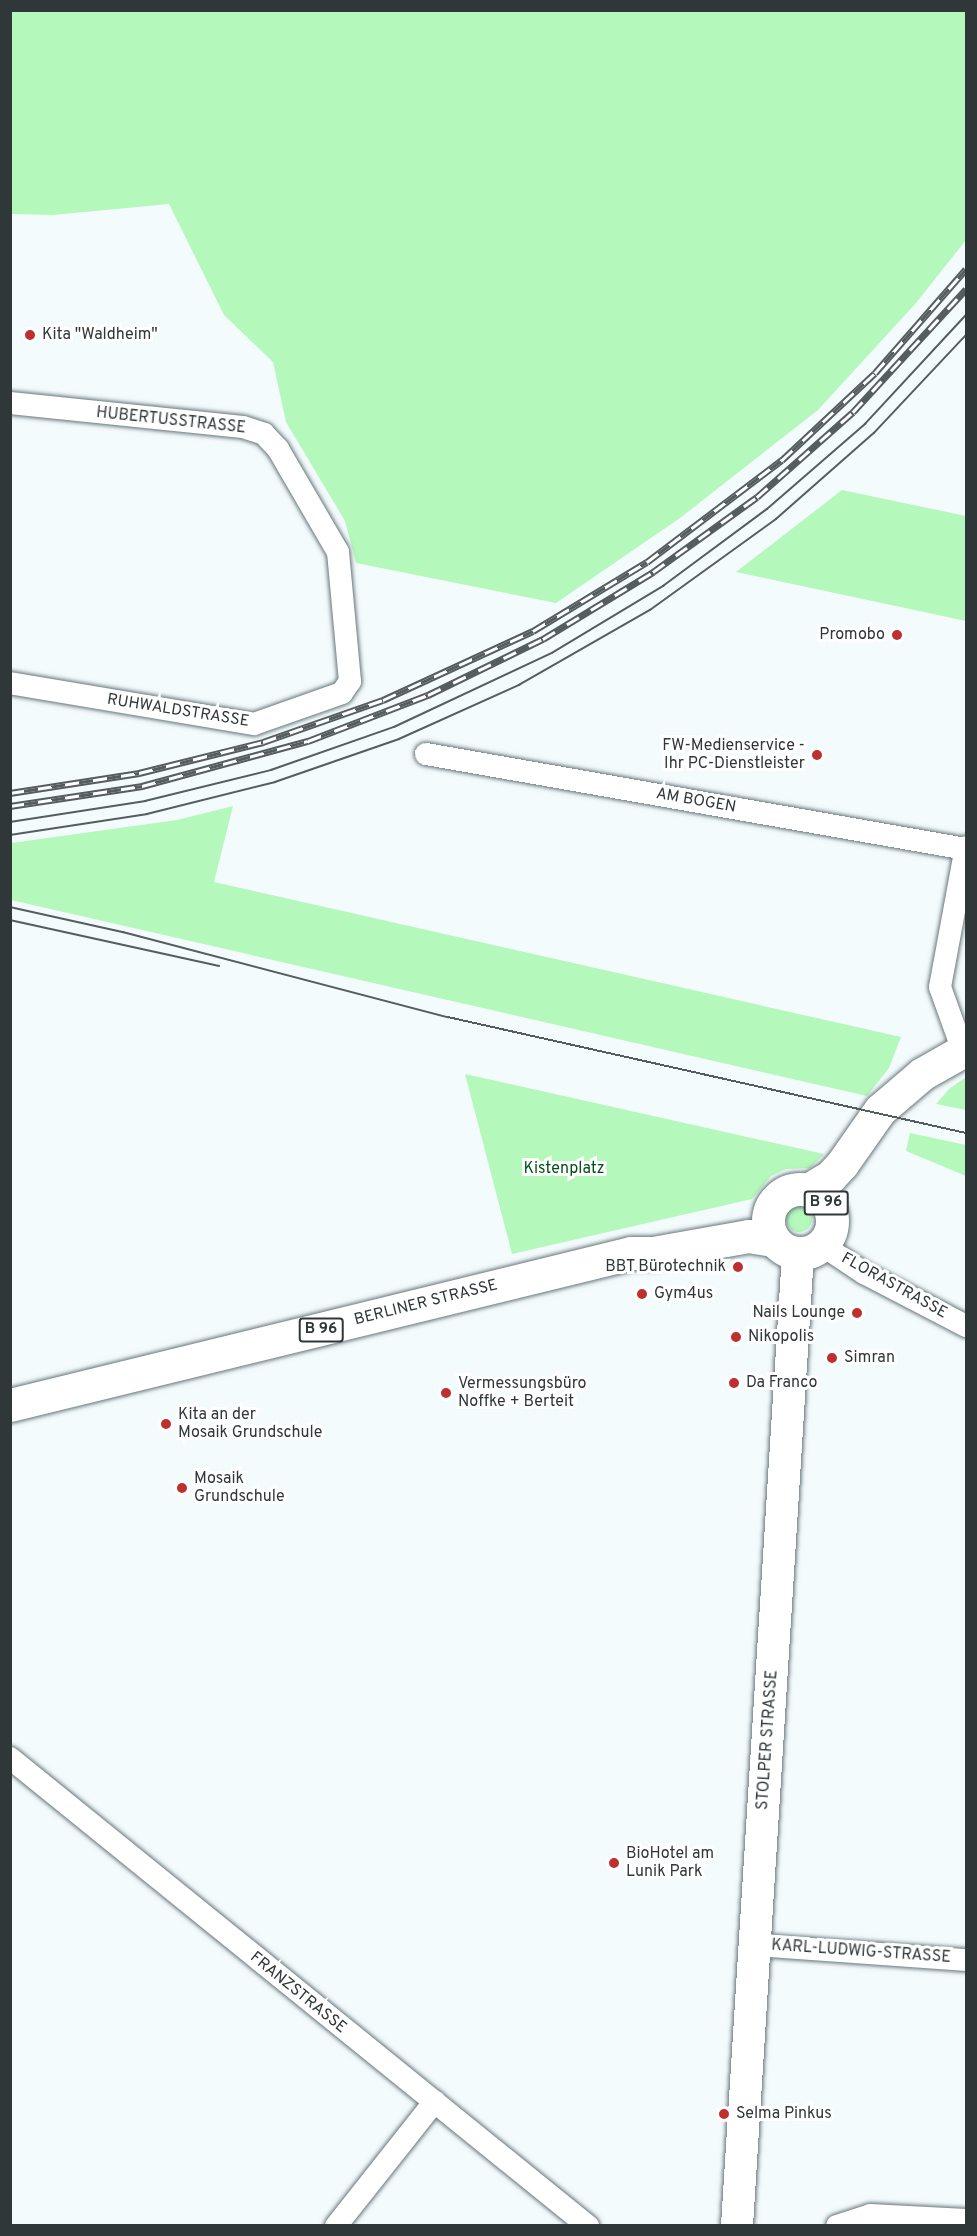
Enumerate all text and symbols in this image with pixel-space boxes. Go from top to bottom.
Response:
place label: Kita "Waldheim" [42,325,158,345]
marker: Kita "Waldheim" [23,328,37,342]
street label: HUBERTUSSTRASSE [95,404,247,438]
place label: Promobo [819,625,885,645]
marker: Promobo [890,628,904,642]
street label: RUHWALDSTRASSE [106,690,250,732]
place label: FW-Medienservice - Ihr PC-Dienstleister [662,736,805,774]
marker: FW-Medienservice - Ihr PC-Dienstleister [810,748,824,762]
street label: AM BOGEN [654,785,738,817]
park label: Kistenplatz [523,1159,605,1179]
road number: B 96 [804,1191,848,1215]
street label: FLORASTRASSE [838,1249,950,1323]
place label: BBT Bürotechnik [605,1257,726,1277]
marker: BBT Bürotechnik [731,1260,745,1274]
street label: BERLINER STRASSE [352,1276,500,1330]
place label: Gym4us [654,1284,713,1304]
marker: Gym4us [635,1287,649,1301]
place label: Nails Lounge [752,1303,845,1323]
marker: Nails Lounge [850,1306,864,1320]
road number: B 96 [298,1318,344,1342]
place label: Nikopolis [748,1327,814,1347]
marker: Nikopolis [729,1330,743,1344]
place label: Simran [844,1348,895,1368]
marker: Simran [825,1351,839,1365]
place label: Da Franco [746,1373,817,1393]
place label: Vermessungsbüro Noffke + Berteit [458,1374,587,1412]
marker: Da Franco [727,1376,741,1390]
marker: Vermessungsbüro Noffke + Berteit [439,1386,453,1400]
place label: Kita an der Mosaik Grundschule [178,1405,322,1443]
marker: Kita an der Mosaik Grundschule [159,1417,173,1431]
place label: Mosaik Grundschule [194,1469,285,1507]
marker: Mosaik Grundschule [175,1481,189,1495]
street label: STOLPER STRASSE [754,1669,782,1811]
place label: BioHotel am Lunik Park [626,1844,714,1882]
marker: BioHotel am Lunik Park [607,1856,621,1870]
street label: KARL-LUDWIG-STRASSE [771,1936,951,1968]
street label: FRANZSTRASSE [246,1948,350,2038]
place label: Selma Pinkus [736,2104,832,2124]
marker: Selma Pinkus [717,2107,731,2121]

